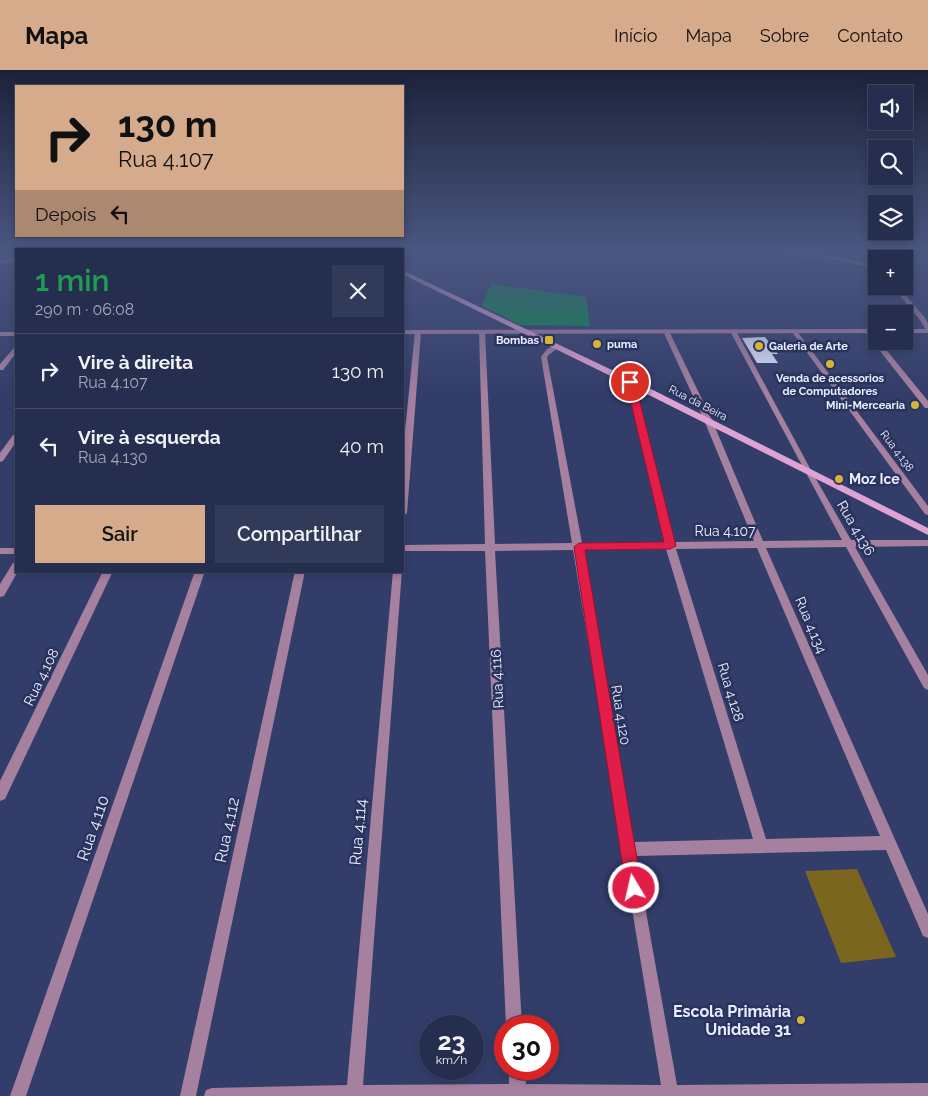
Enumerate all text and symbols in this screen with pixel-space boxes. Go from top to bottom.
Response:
text: Mapa [25,21,88,50]
text: Início [614,25,657,46]
text: Mapa [685,25,732,46]
text: Sobre [760,25,809,46]
text: Contato [837,25,903,46]
map controls [868,85,913,350]
button: sound [868,85,913,130]
text: 130 m [118,104,217,145]
icon: right [35,105,100,170]
button: search [868,140,913,185]
text: Rua 4.107 [118,146,214,172]
button: layers [868,195,913,240]
icon: left [106,200,134,228]
text: Depois [35,203,96,225]
button: + [868,250,913,295]
text: 1 min [35,263,110,298]
button: close [332,265,384,317]
text: 290 m · 06:08 [35,300,134,319]
button: − [868,305,913,350]
place label: Bombas [496,334,540,347]
marker: Bombas [543,334,555,346]
marker: puma [591,338,603,350]
place label: puma [607,338,637,351]
marker: Galeria de Arte [753,340,765,352]
place label: Galeria de Arte [769,340,848,353]
text: Vire à direita [78,351,193,373]
icon: right [35,357,63,385]
marker: Venda de acessorios de Computadores [824,358,836,370]
text: 130 m [332,360,384,382]
pin [609,361,651,403]
icon: arrive [616,368,644,396]
place label: Venda de acessorios de Computadores [776,372,885,398]
text: Rua 4.107 [78,373,147,392]
street label: Rua da Beira [666,383,730,423]
place label: Mini-Mercearia [826,399,905,412]
marker: Mini-Mercearia [909,399,921,411]
text: Vire à esquerda [78,426,221,448]
street label: Rua 4.138 [877,428,917,474]
icon: left [35,432,63,460]
text: 40 m [340,435,384,457]
text: Rua 4.130 [78,448,148,467]
place label: Moz Ice [849,471,900,487]
marker: Moz Ice [833,473,845,485]
street label: Rua 4.136 [834,498,878,558]
button: Sair [35,505,205,563]
button: Compartilhar [215,505,384,563]
street label: Rua 4.107 [695,523,756,539]
street label: Rua 4.134 [792,594,830,656]
street label: Rua 4.108 [20,646,62,708]
street label: Rua 4.116 [487,649,507,709]
street label: Rua 4.128 [715,661,747,723]
street label: Rua 4.120 [608,684,634,746]
street label: Rua 4.110 [73,793,113,863]
street label: Rua 4.112 [211,796,243,864]
street label: Rua 4.114 [346,798,370,866]
position arrow [607,861,659,913]
place label: Escola Primária Unidade 31 [673,1002,791,1039]
marker: Escola Primária Unidade 31 [795,1014,807,1026]
speed limit sign: 30 [494,1015,559,1080]
text: 23 [437,1026,466,1056]
text: km/h [436,1053,467,1067]

